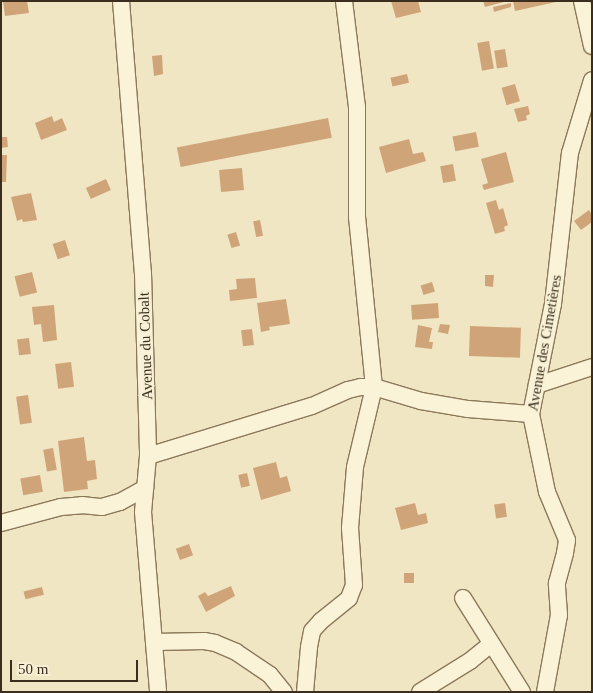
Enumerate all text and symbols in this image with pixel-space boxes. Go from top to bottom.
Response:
street label: Avenue des Cimetières [524,273,566,413]
street label: Avenue du Cobalt [135,292,157,400]
scale bar [12,650,140,682]
text: 50 m [18,661,48,677]

